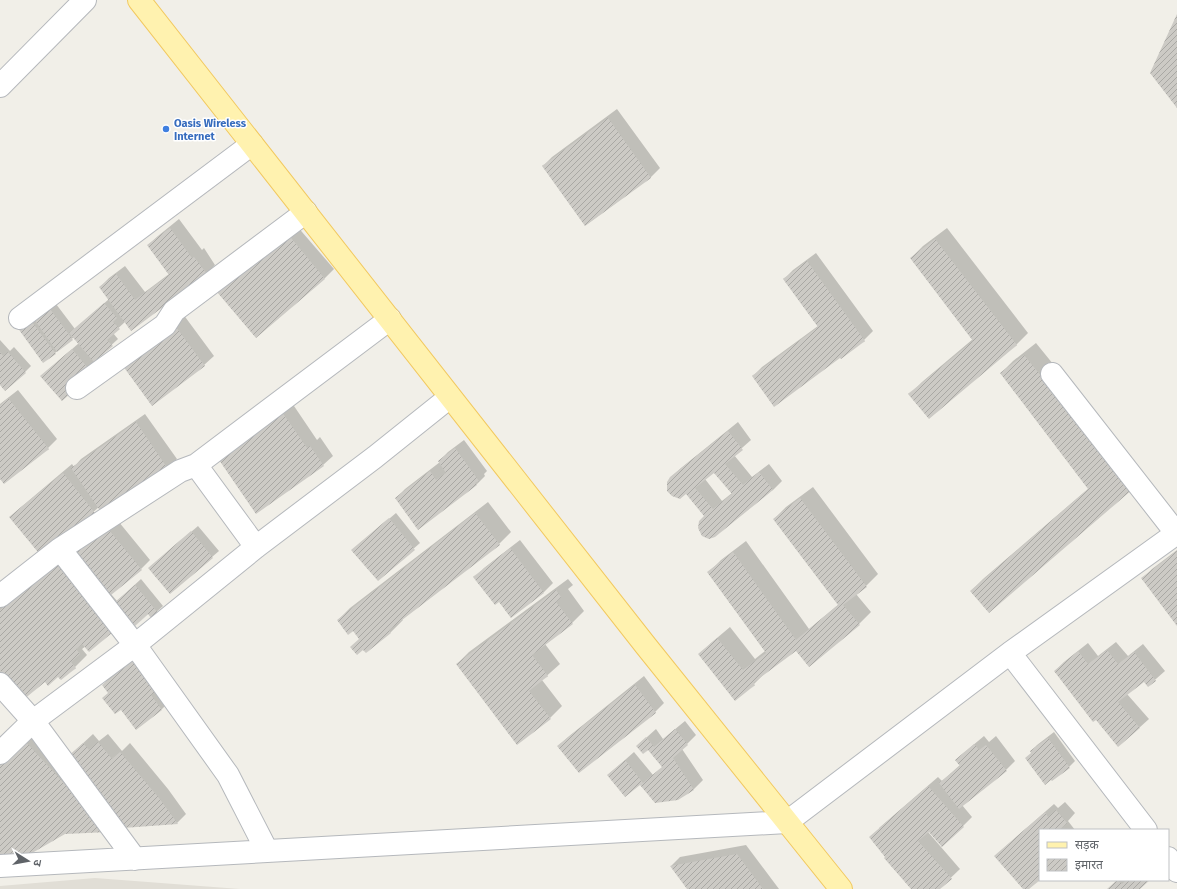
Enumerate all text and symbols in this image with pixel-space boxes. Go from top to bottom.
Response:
place label: Oasis Wireless Internet [174,117,247,143]
marker: Oasis Wireless Internet [161,124,171,134]
legend [1039,829,1169,881]
text: सड़क [1075,838,1100,852]
north arrow [8,841,48,881]
text: उ [30,858,44,868]
text: इमारत [1075,858,1104,872]

